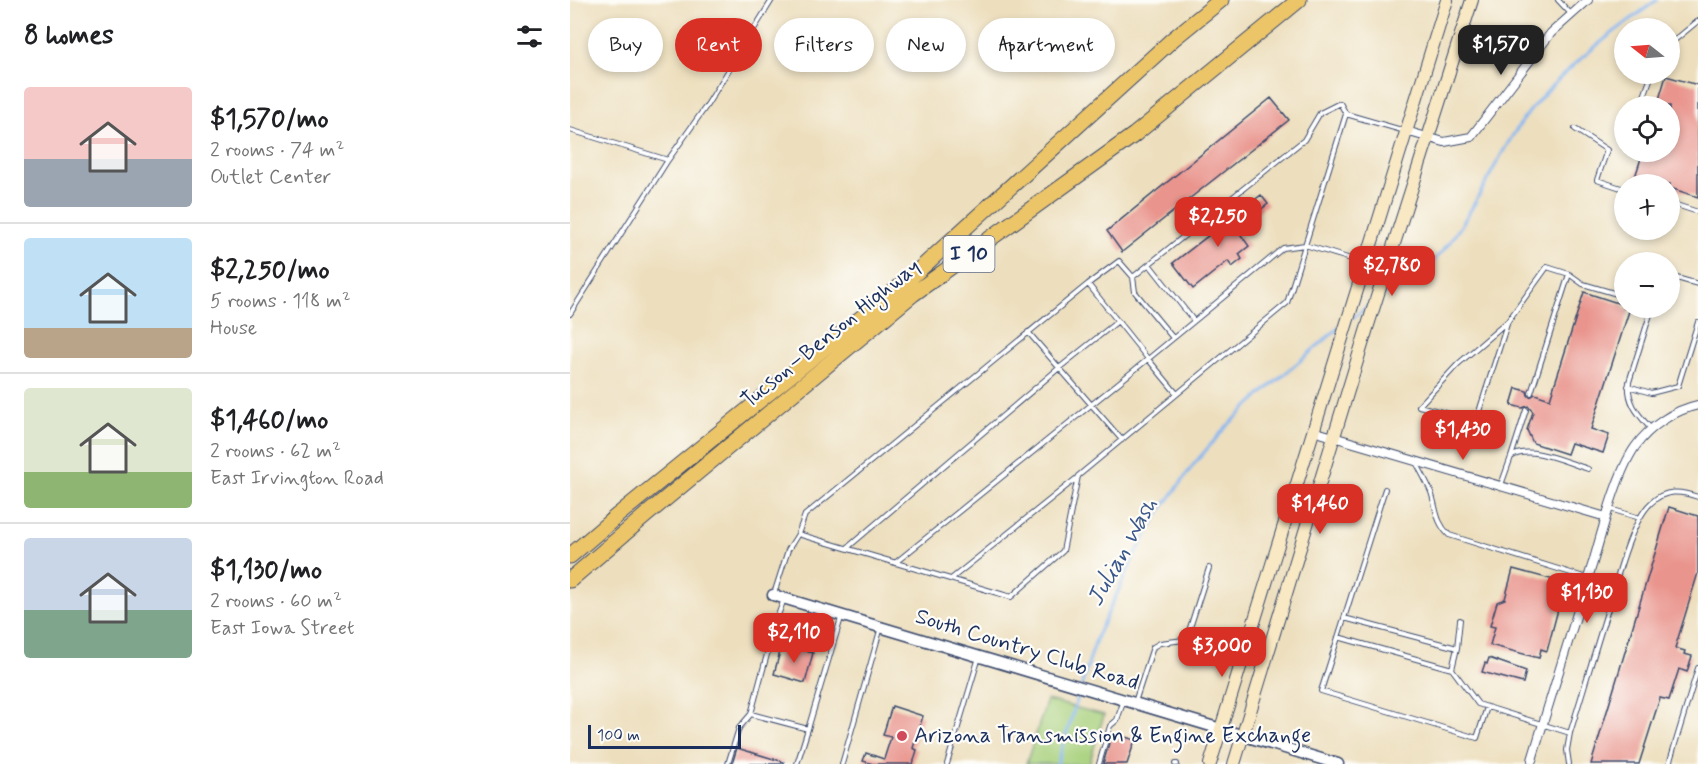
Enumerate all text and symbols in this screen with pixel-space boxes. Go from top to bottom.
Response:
chip: Buy [588,18,663,72]
chip: Rent [675,18,762,72]
chip: Filters [774,18,874,72]
chip: New [886,18,966,72]
chip: Apartment [978,18,1115,72]
north arrow [1614,18,1680,84]
map controls [1614,18,1680,318]
text: 8 homes [24,19,114,53]
icon: filters [513,20,546,53]
pin: $1,570 [1452,25,1550,76]
text: $1,570 [1472,31,1530,58]
button: locate [1614,96,1680,162]
text: $1,570/mo [210,103,329,137]
icon: home [72,111,144,183]
text: 2 rooms · 74 m² [210,137,344,164]
text: Outlet Center [210,164,331,191]
button: + [1614,174,1680,240]
pin: $2,250 [1169,197,1267,248]
text: $2,250 [1189,203,1247,230]
road number: I 10 [944,236,994,272]
pin: $2,780 [1343,246,1441,297]
text: $2,780 [1363,252,1421,279]
button: − [1614,252,1680,318]
street label: Tucson–Benson Highway [736,253,928,417]
text: $2,250/mo [210,254,330,288]
icon: home [72,262,144,334]
text: 5 rooms · 118 m² [210,288,351,315]
text: House [210,315,257,342]
text: $1,460/mo [210,404,328,438]
pin: $1,430 [1414,410,1512,461]
icon: home [72,412,144,484]
text: $1,430 [1435,416,1491,443]
text: 2 rooms · 62 m² [210,438,341,465]
text: East Irvington Road [210,465,384,492]
pin: $1,460 [1271,484,1369,535]
text: $1,460 [1291,490,1349,517]
water label: Julian Wash [1080,492,1166,612]
text: $1,130/mo [210,554,322,588]
icon: home [72,562,144,634]
pin: $1,130 [1538,573,1636,624]
text: $1,130 [1561,579,1613,606]
text: 2 rooms · 60 m² [210,588,342,615]
street label: South Country Club Road [912,603,1142,697]
pin: $2,110 [745,613,843,664]
text: East Iowa Street [210,615,354,642]
text: $2,110 [767,619,821,646]
pin: $3,000 [1173,627,1271,678]
text: $3,000 [1192,633,1252,660]
scale bar [588,722,741,750]
place label: Arizona Transmission & Engine Exchange [914,722,1311,753]
text: 100 m [597,725,640,746]
marker: Arizona Transmission & Engine Exchange [895,729,909,743]

